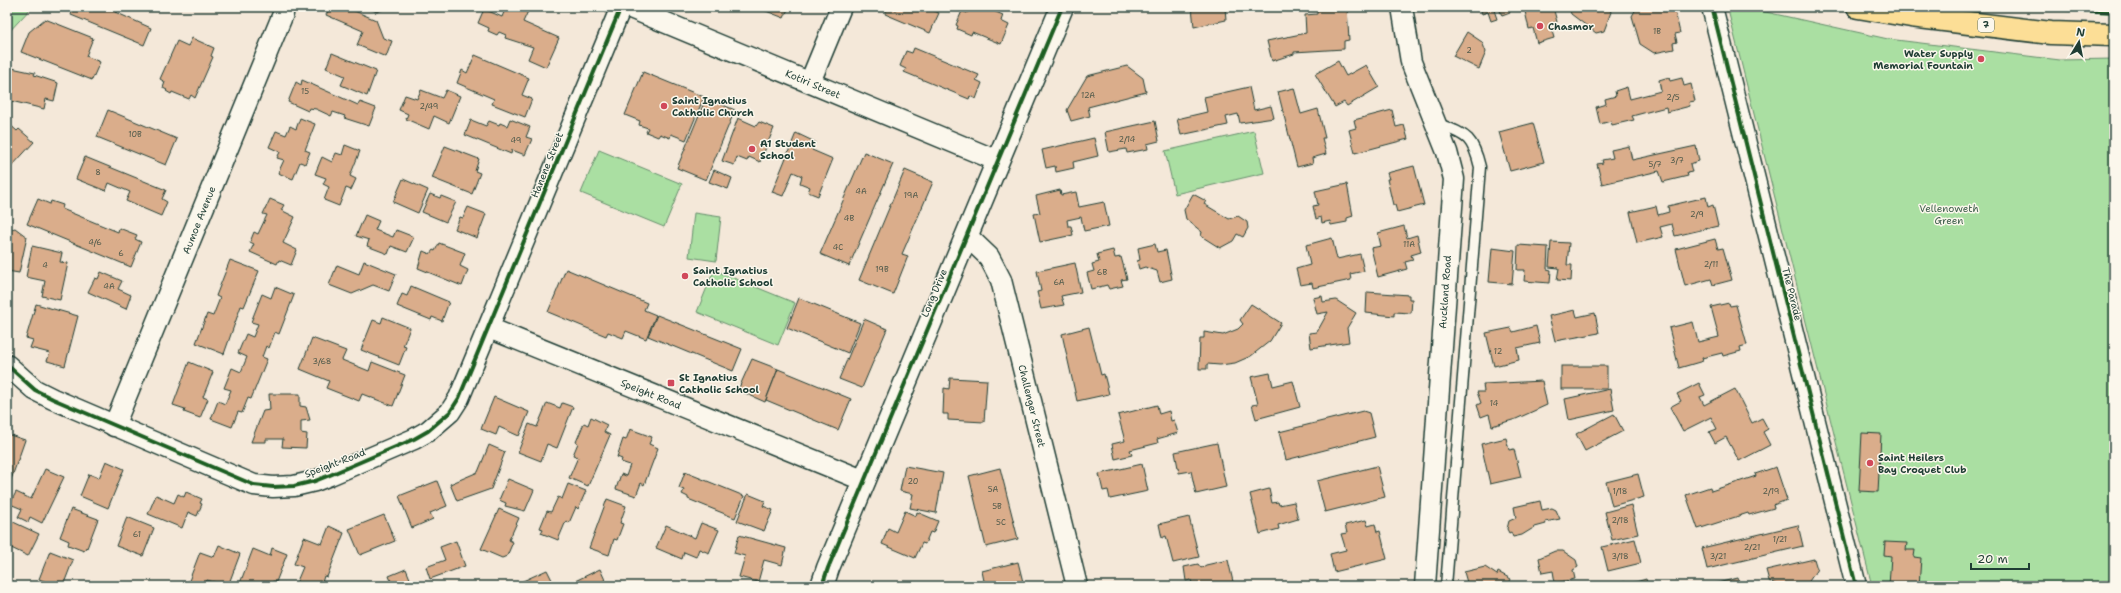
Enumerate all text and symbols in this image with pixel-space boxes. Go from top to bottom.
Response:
road number: 7 [1978,18,1994,32]
place label: Chasmor [1548,20,1594,33]
marker: Chasmor [1535,21,1545,31]
north arrow [2059,22,2099,62]
text: N [2075,25,2087,41]
house number: 1B [1653,26,1661,37]
house number: 2 [1466,45,1472,56]
place label: Water Supply Memorial Fountain [1873,47,1973,72]
marker: Water Supply Memorial Fountain [1976,54,1986,64]
street label: Kotiri Street [783,67,843,101]
house number: 15 [301,86,309,97]
house number: 12A [1081,90,1095,101]
house number: 2/5 [1666,92,1680,103]
place label: Saint Ignatius Catholic Church [672,94,754,119]
house number: 2/49 [420,101,438,112]
marker: Saint Ignatius Catholic Church [659,101,669,111]
house number: 10B [128,129,142,140]
street label: Hanene Street [528,130,566,200]
house number: 2/14 [1119,134,1136,145]
house number: 49 [511,135,521,146]
place label: A1 Student School [760,137,816,162]
marker: A1 Student School [747,144,757,154]
house number: 3/7 [1670,155,1684,166]
house number: 5/7 [1648,159,1662,170]
house number: 8 [95,167,101,178]
street label: Aumoe Avenue [180,184,219,256]
house number: 4A [855,186,867,197]
house number: 19A [904,190,918,201]
park label: Vellenoweth Green [1919,202,1979,227]
house number: 2/9 [1690,209,1704,220]
house number: 4B [844,213,854,224]
house number: 4/6 [88,237,102,248]
house number: 11A [1403,239,1415,250]
house number: 4C [833,242,843,253]
house number: 6 [118,248,124,259]
street label: Auckland Road [1436,254,1454,329]
house number: 2/11 [1704,259,1718,270]
house number: 4 [42,260,48,271]
place label: Saint Ignatius Catholic School [693,264,773,289]
house number: 19B [875,264,889,275]
street label: The Parade [1779,266,1805,322]
street label: Long Drive [918,267,950,319]
house number: 6B [1097,267,1107,278]
marker: Saint Ignatius Catholic School [680,271,690,281]
house number: 6A [1053,277,1065,288]
house number: 4A [103,281,115,292]
house number: 12 [1494,346,1503,357]
house number: 3/68 [313,356,331,367]
street label: Challenger Street [1015,363,1049,449]
place label: St Ignatius Catholic School [679,371,759,396]
street label: Speight Road [619,376,684,412]
marker: St Ignatius Catholic School [666,378,676,388]
house number: 14 [1490,398,1499,409]
street label: Speight Road [303,445,368,481]
place label: Saint Heilers Bay Croquet Club [1878,451,1966,476]
marker: Saint Heilers Bay Croquet Club [1865,458,1875,468]
house number: 20 [908,476,918,487]
house number: 5A [988,484,999,495]
house number: 1/18 [1613,486,1627,497]
house number: 2/19 [1763,486,1779,497]
house number: 5B [992,501,1002,512]
house number: 2/18 [1611,515,1629,526]
house number: 5C [996,517,1006,528]
house number: 61 [133,529,141,540]
house number: 1/21 [1773,534,1787,545]
house number: 2/21 [1744,542,1760,553]
scale bar [1971,545,2029,571]
house number: 3/18 [1611,551,1629,562]
house number: 3/21 [1710,551,1726,562]
text: 20 m [1977,551,2008,567]

